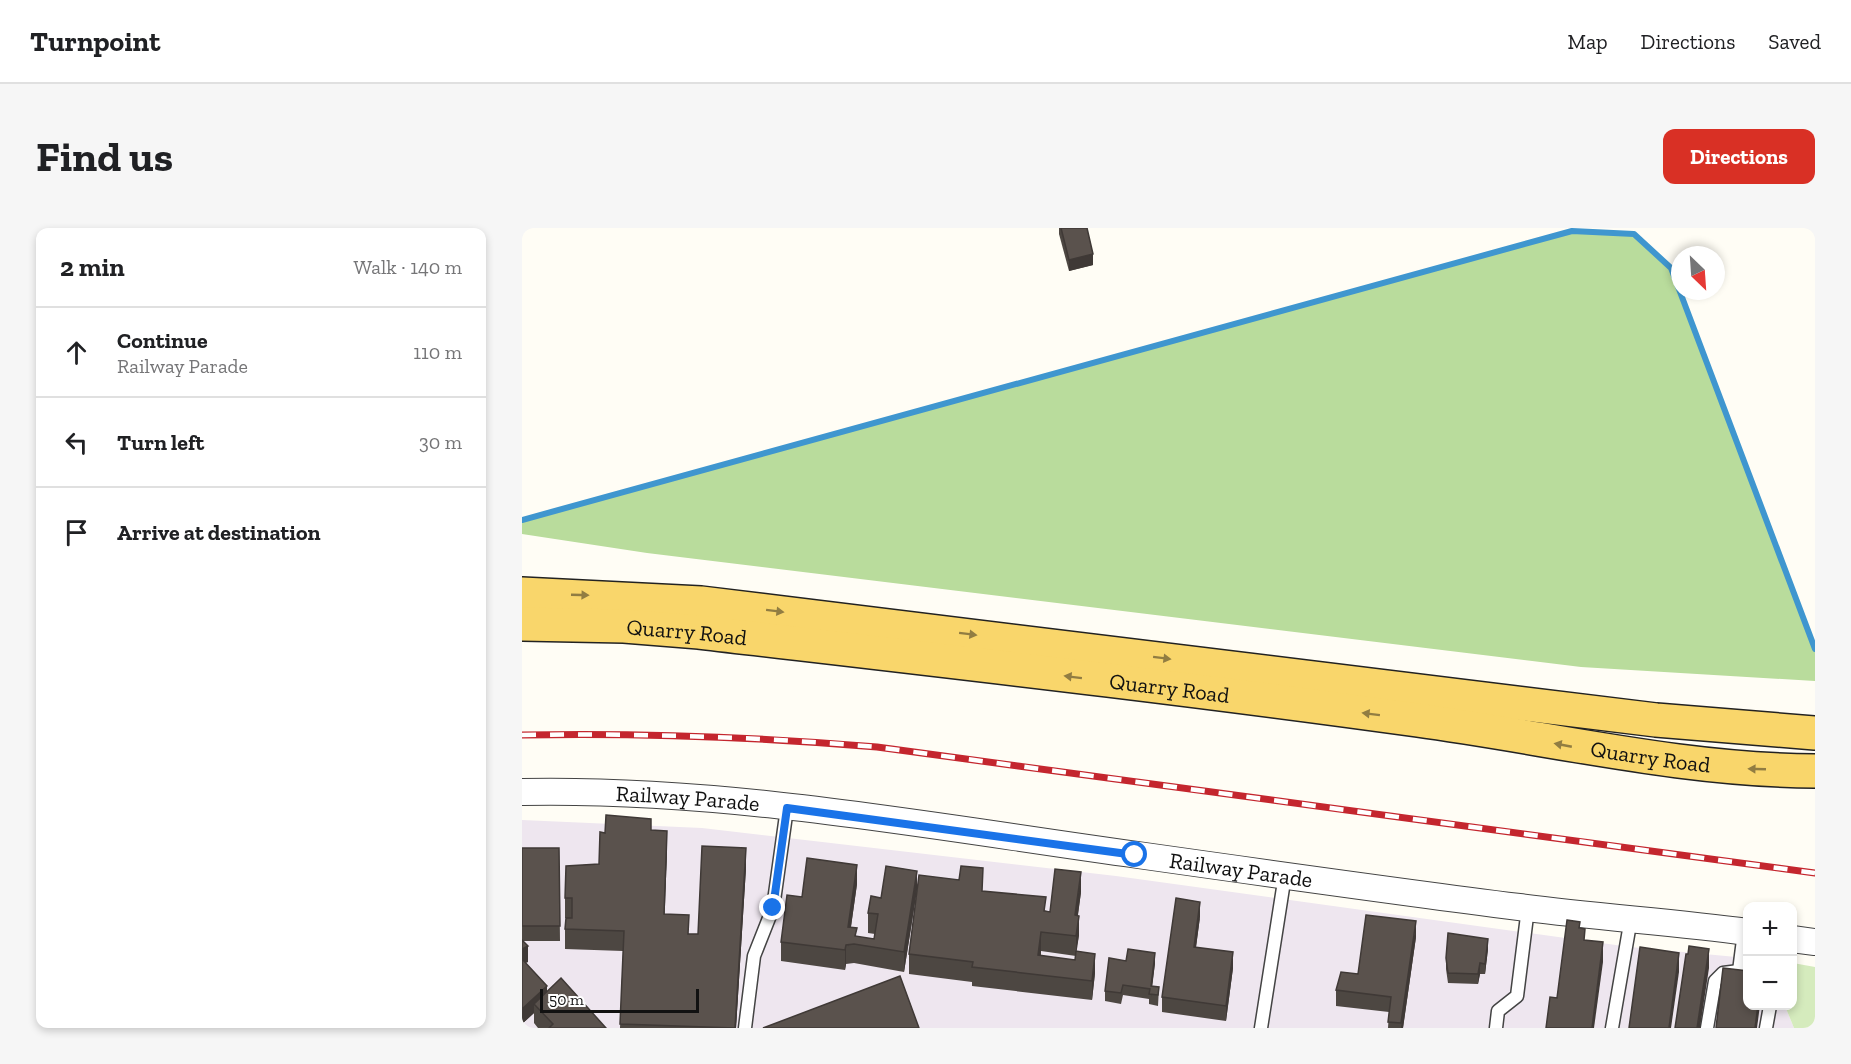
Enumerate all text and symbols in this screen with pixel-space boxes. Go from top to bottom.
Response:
text: Turnpoint [30,25,160,58]
text: Map [1568,29,1608,54]
text: Directions [1641,29,1735,54]
text: Saved [1768,29,1821,54]
button: Directions [1663,129,1815,184]
text: Find us [36,131,173,182]
north arrow [1671,246,1725,300]
text: 2 min [60,251,125,283]
text: Walk · 140 m [354,255,462,279]
text: Continue [117,327,208,354]
icon: ahead [60,336,93,369]
text: 110 m [413,340,462,364]
text: Railway Parade [117,354,248,378]
icon: left [60,426,93,459]
text: Turn left [117,429,204,456]
text: 30 m [419,430,462,454]
icon: arrive [60,516,93,549]
text: Arrive at destination [117,519,320,546]
one-way arrow [571,591,590,600]
one-way arrow [765,606,784,616]
street label: Quarry Road [625,613,748,651]
one-way arrow [959,630,978,639]
one-way arrow [1153,653,1172,663]
street label: Quarry Road [1108,667,1231,709]
one-way arrow [1063,673,1082,682]
one-way arrow [1361,709,1380,719]
street label: Quarry Road [1589,735,1712,779]
one-way arrow [1554,740,1573,749]
one-way arrow [1747,765,1766,774]
street label: Railway Parade [615,780,761,817]
route start [1121,841,1147,867]
street label: Railway Parade [1168,847,1314,893]
route end [759,894,785,920]
map controls [1743,902,1797,1010]
button: + [1743,902,1797,956]
button: − [1743,956,1797,1010]
scale bar [540,986,699,1014]
text: 50 m [549,990,584,1009]

